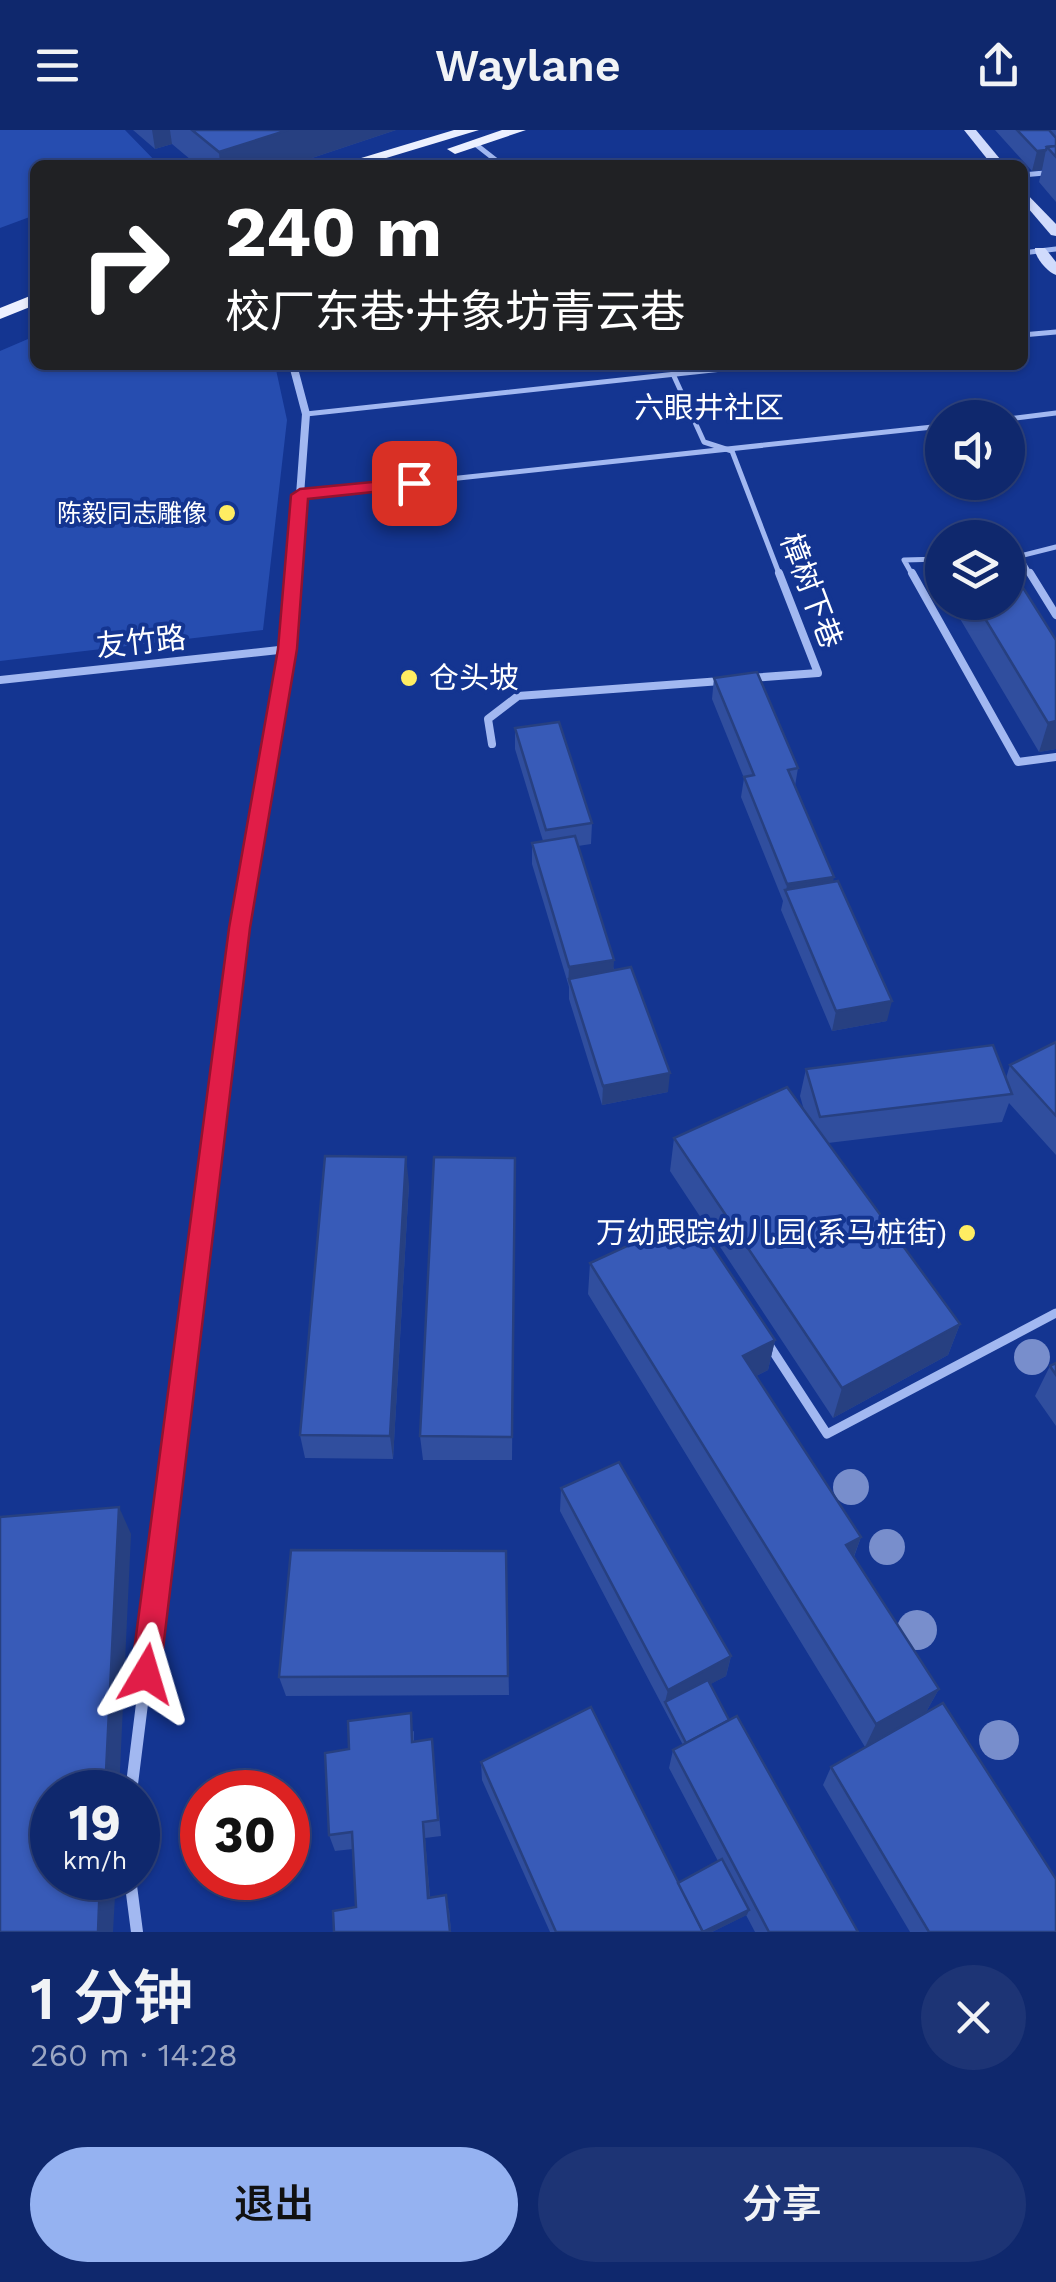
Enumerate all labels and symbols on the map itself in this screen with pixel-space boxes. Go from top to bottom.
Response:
district label: 六眼井社区 [634,390,784,425]
pin [372,441,457,526]
place label: 陈毅同志雕像 [57,499,207,528]
marker: 陈毅同志雕像 [216,502,238,524]
street label: 樟树下巷 [774,529,849,653]
street label: 友竹路 [94,619,188,664]
place label: 仓头坡 [429,660,519,695]
marker: 仓头坡 [398,667,420,689]
place label: 万幼跟踪幼儿园(系马桩街) [596,1215,947,1250]
marker: 万幼跟踪幼儿园(系马桩街) [956,1222,978,1244]
position arrow [94,1622,198,1726]
speed limit sign: 30 [180,1770,310,1900]

